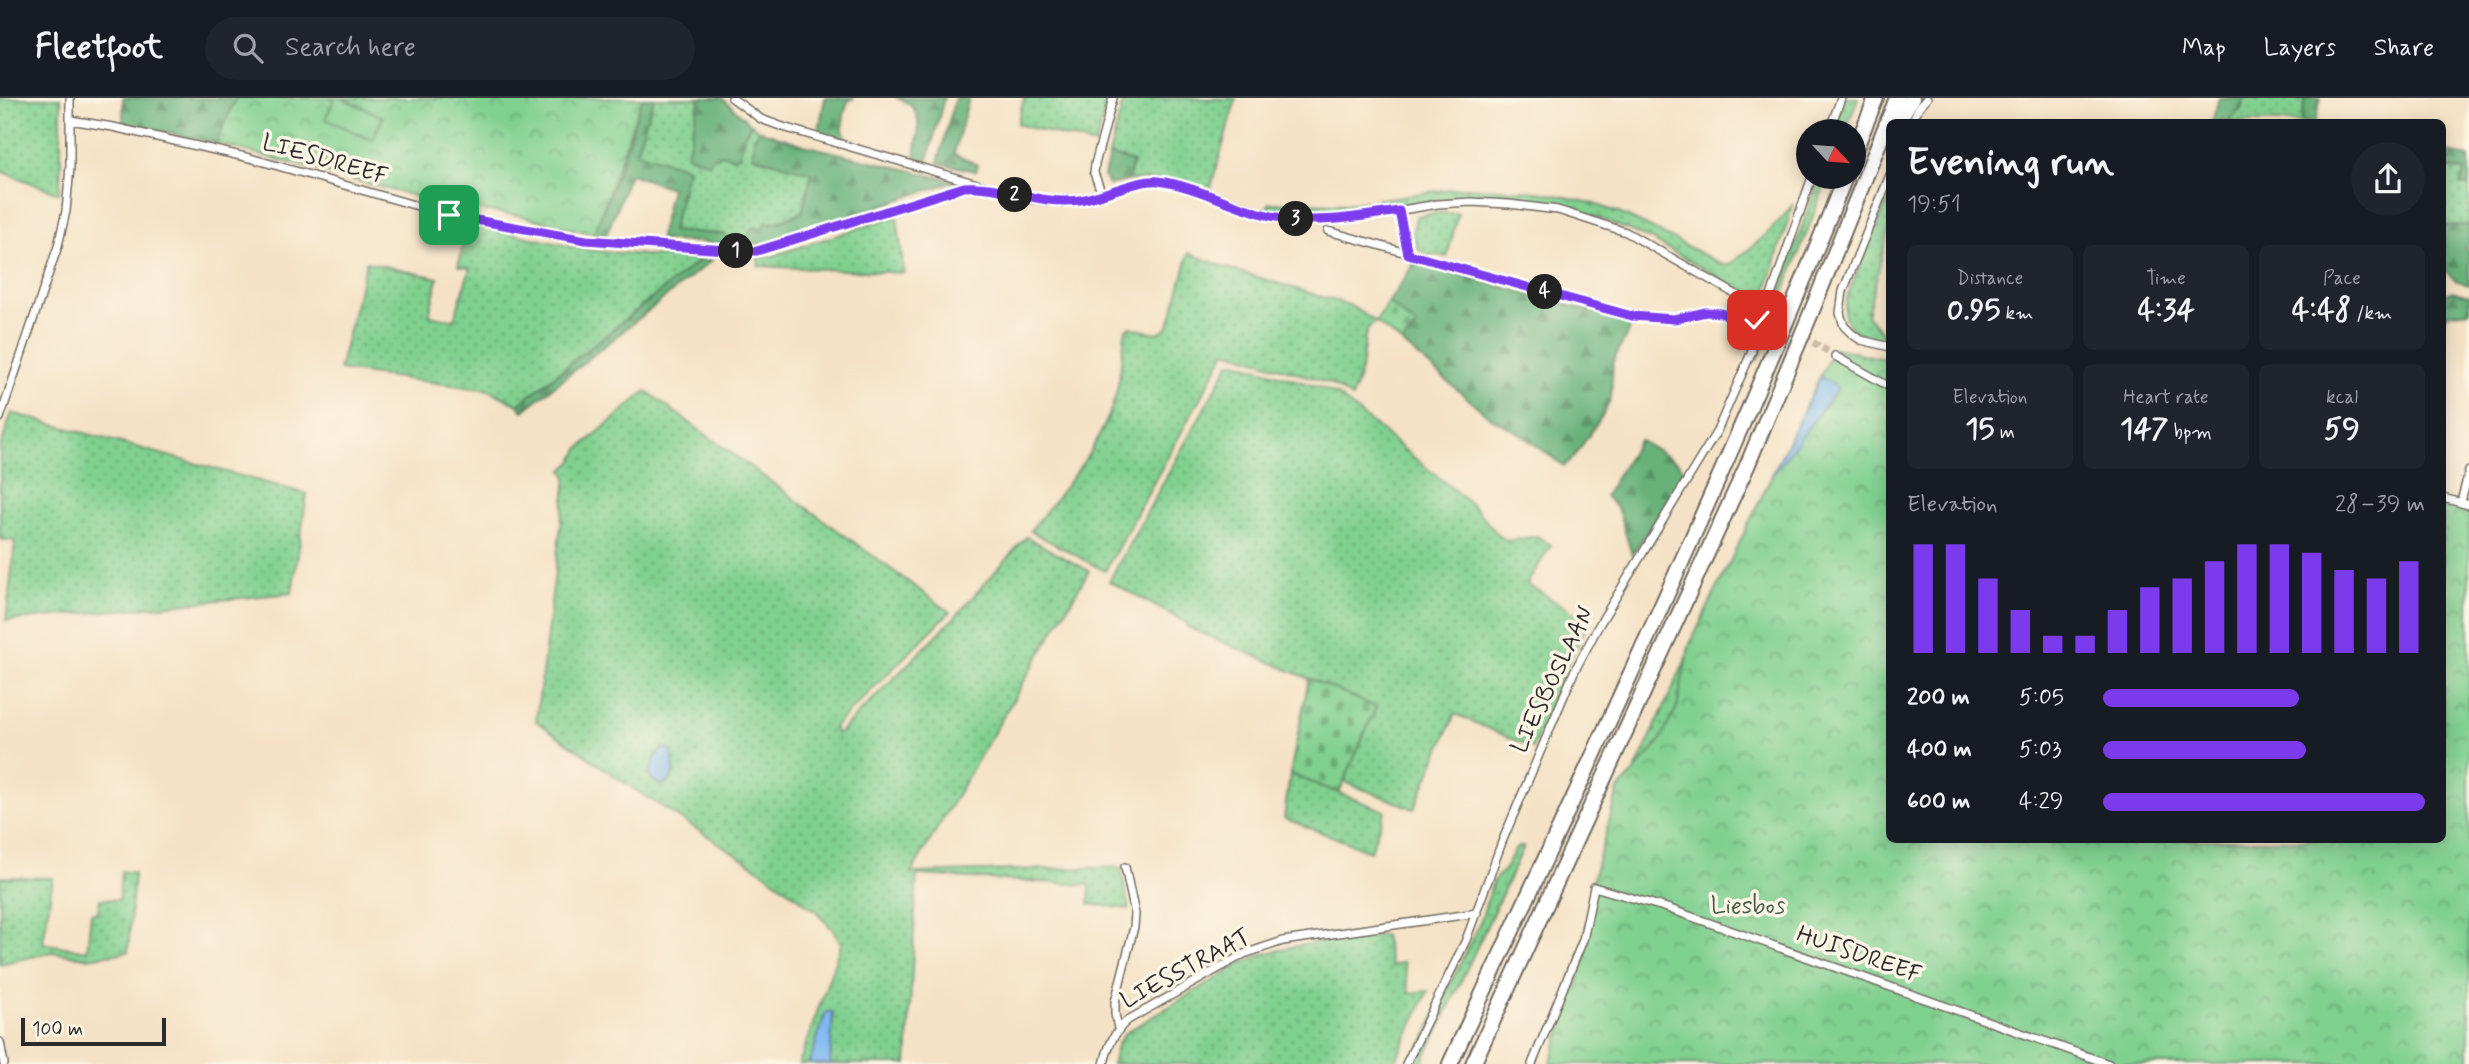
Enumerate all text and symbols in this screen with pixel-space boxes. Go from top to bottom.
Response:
search box [205,17,695,80]
text: Fleetfoot [35,26,163,70]
icon: search [229,29,267,67]
text: Search here [285,31,416,65]
text: Map [2182,33,2226,64]
text: Layers [2264,33,2336,64]
text: Share [2374,33,2434,64]
north arrow [1796,119,1866,189]
map controls [1796,119,1866,189]
street label: LIESDREEF [258,127,392,193]
text: Evening run [1907,139,2114,188]
button: share [2351,142,2425,216]
pin: 2 [998,178,1032,212]
text: 2 [1010,182,1019,207]
pin [419,185,479,245]
text: 19:51 [1907,190,1961,220]
icon: arrive [430,196,468,234]
pin: 3 [1278,202,1314,236]
text: 3 [1291,206,1300,231]
pin: 1 [718,234,754,268]
text: 1 [731,238,740,263]
text: Distance [1957,266,2023,291]
text: Time [2146,266,2186,291]
text: Pace [2323,266,2361,291]
pin: 4 [1528,274,1562,310]
text: 4 [1539,279,1550,304]
pin [1727,290,1787,350]
text: 0.95 [1947,291,2000,330]
text: 4:34 [2137,291,2195,330]
text: 4:48 [2292,291,2351,330]
icon: check [1738,301,1776,339]
text: km [2000,301,2033,326]
text: /km [2351,301,2392,326]
text: Elevation [1953,385,2027,410]
text: Heart rate [2123,385,2209,410]
text: kcal [2326,385,2358,410]
text: 15 [1965,410,1995,449]
text: 147 [2120,410,2168,449]
text: 59 [2324,410,2360,449]
text: m [1995,420,2015,445]
text: bpm [2168,420,2212,445]
text: Elevation [1907,490,1998,520]
text: 28–39 m [2335,490,2425,520]
street label: LIESBOSLAAN [1504,601,1602,758]
text: 200 m [1907,683,1970,713]
text: 5:05 [2019,683,2064,713]
text: 400 m [1907,735,1972,765]
text: 5:03 [2019,735,2062,765]
text: 600 m [1907,787,1970,817]
text: 4:29 [2019,787,2064,817]
park label: Liesbos [1711,891,1786,922]
street label: HUISDREEF [1792,919,1926,991]
street label: LIESSTRAAT [1115,922,1257,1016]
scale bar [21,1015,166,1047]
text: 100 m [32,1017,83,1042]

